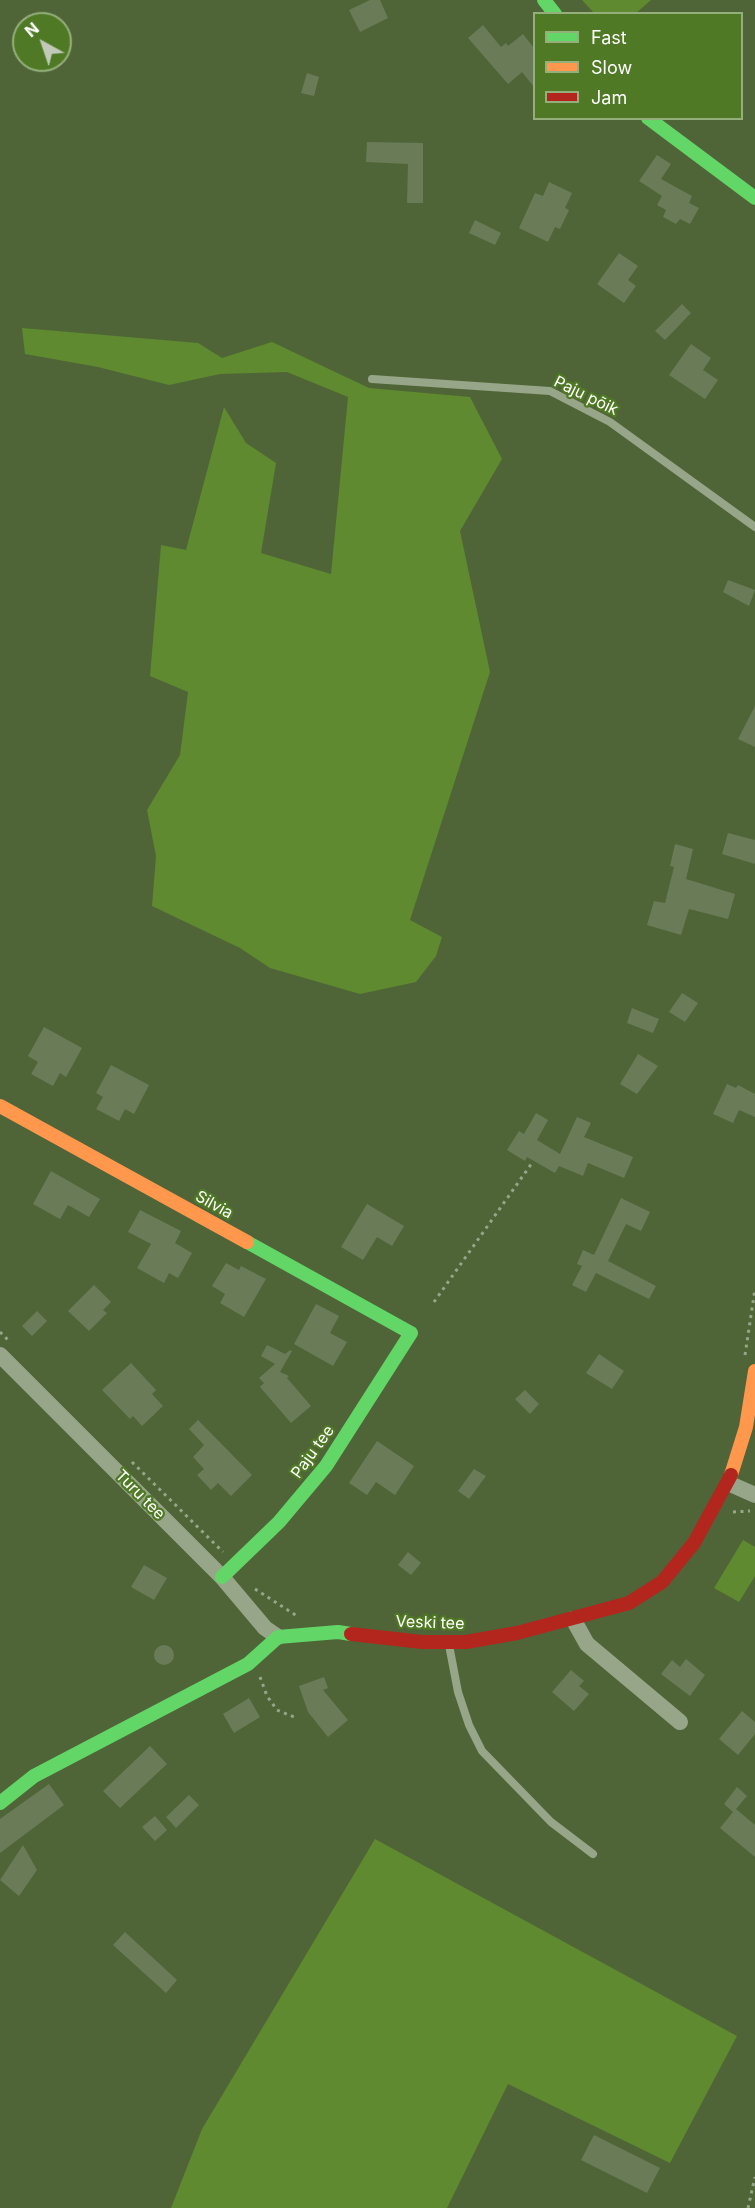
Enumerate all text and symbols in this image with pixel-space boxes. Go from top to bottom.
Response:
north arrow [12,12,72,72]
legend [533,12,743,120]
text: N [21,18,43,41]
text: Fast [591,27,627,48]
text: Slow [591,57,632,78]
text: Jam [591,87,627,108]
street label: Paju põik [551,372,621,420]
street label: Silvia [192,1187,236,1223]
street label: Paju tee [287,1422,339,1482]
street label: Turu tee [111,1466,169,1524]
street label: Veski tee [395,1612,465,1634]

